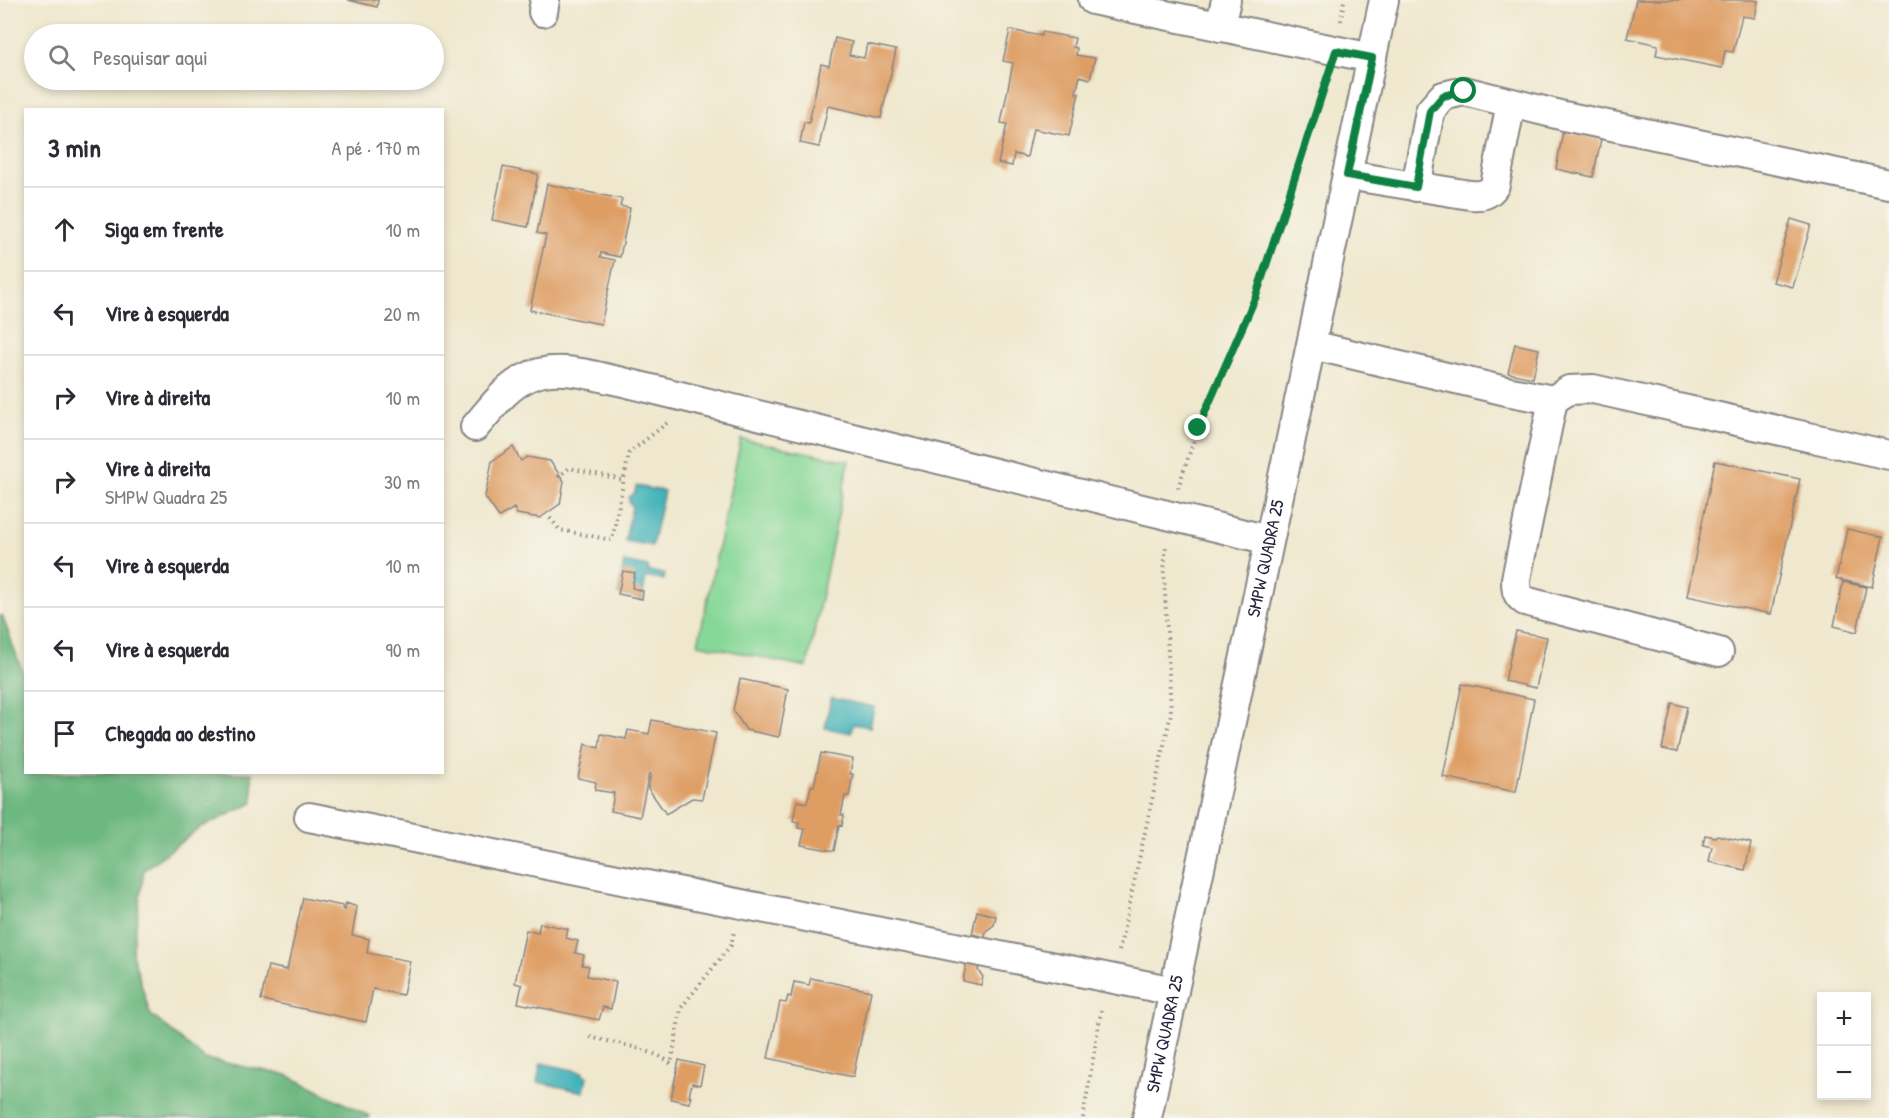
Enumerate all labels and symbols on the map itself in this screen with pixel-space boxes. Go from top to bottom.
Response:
route start [1450,77,1476,103]
route end [1184,414,1210,440]
street label: SMPW QUADRA 25 [1241,497,1290,619]
street label: SMPW QUADRA 25 [1140,973,1189,1095]

